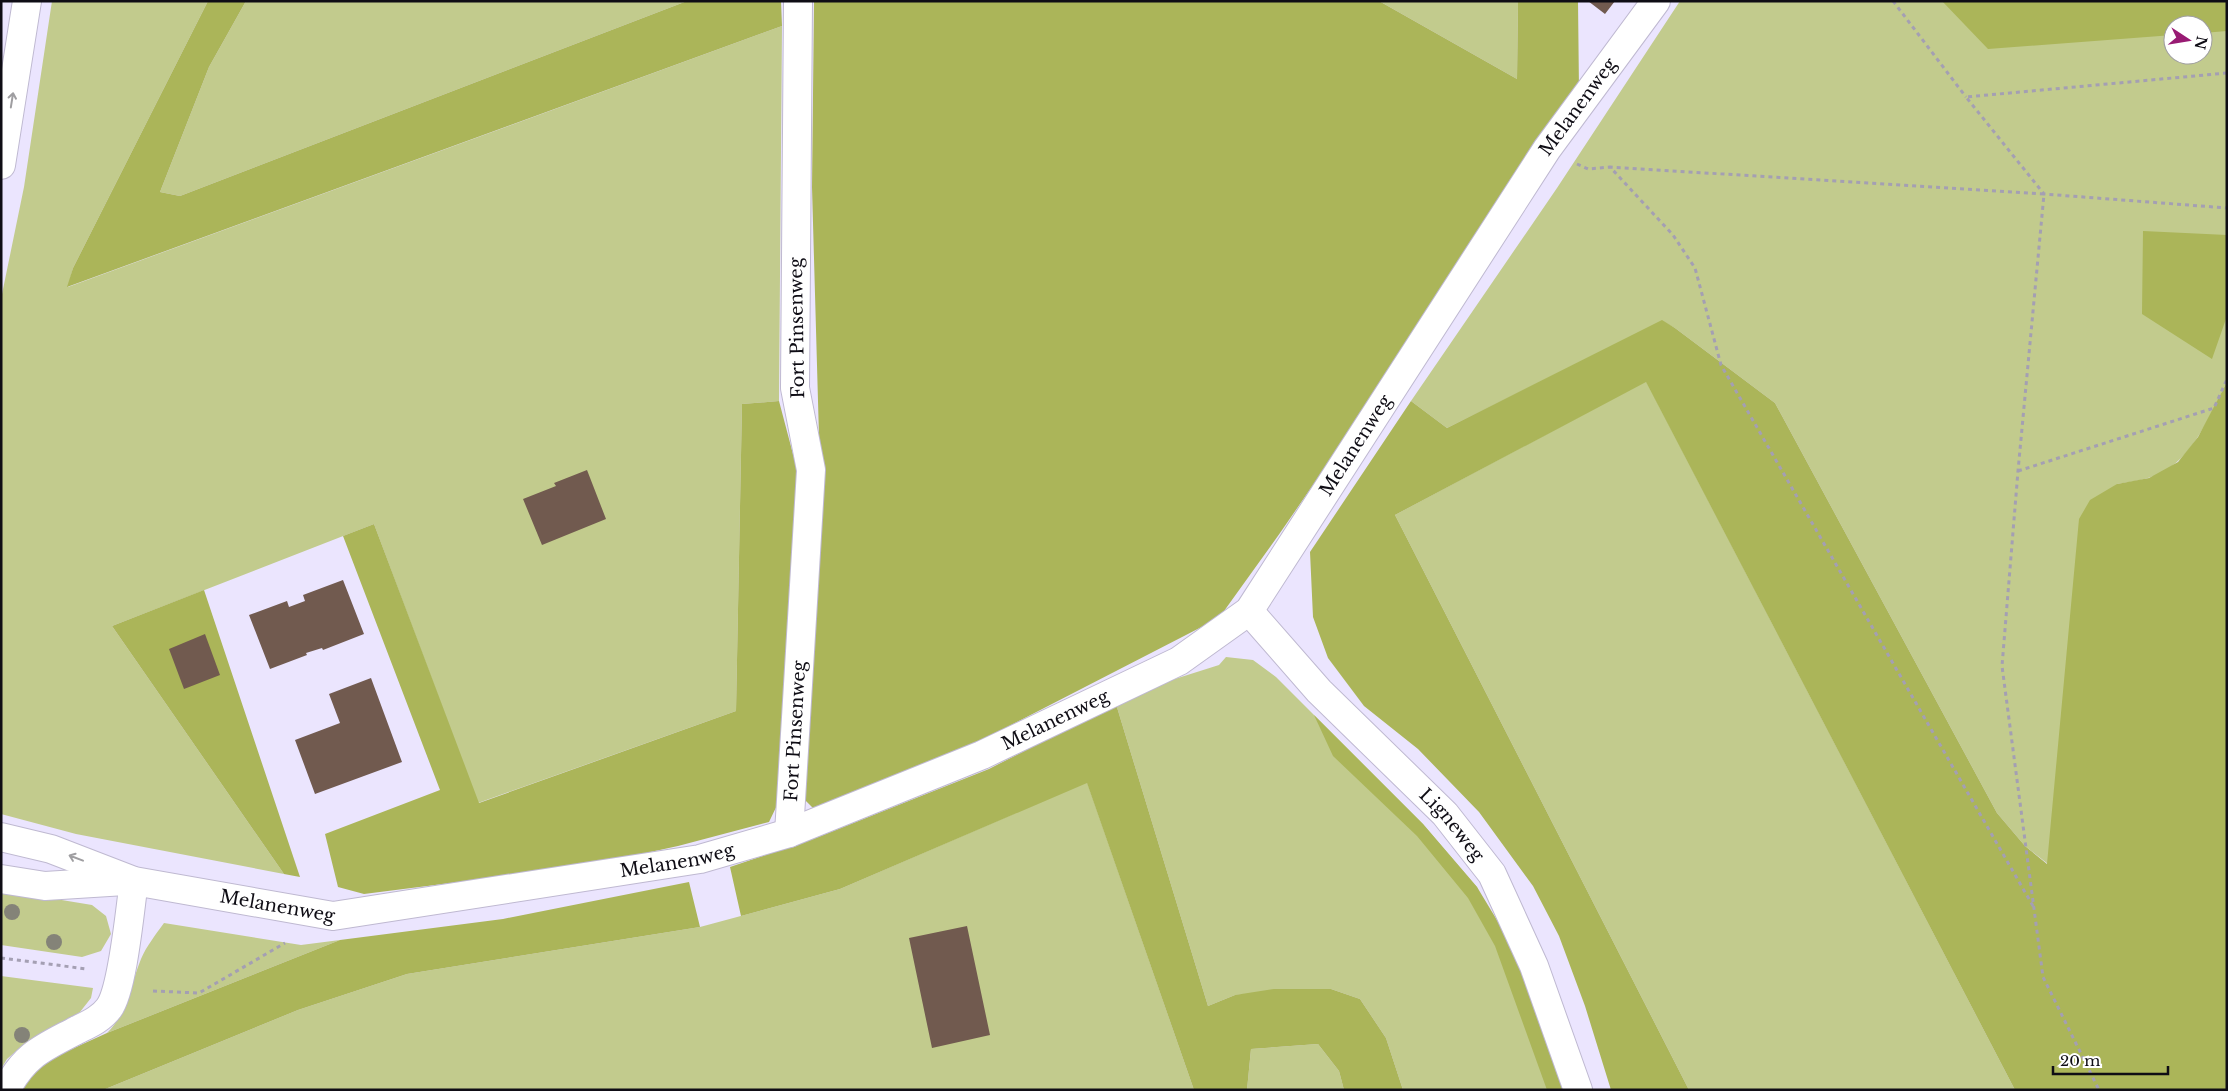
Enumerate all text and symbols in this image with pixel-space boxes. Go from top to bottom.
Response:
north arrow [2163,15,2213,65]
text: N [2191,34,2211,51]
street label: Melanenweg [1535,53,1621,160]
one-way arrow [7,92,17,108]
street label: Fort Pinsenweg [785,257,809,399]
street label: Melanenweg [1315,390,1397,500]
street label: Fort Pinsenweg [780,660,810,802]
street label: Melanenweg [998,685,1113,755]
street label: Ligneweg [1415,784,1489,866]
street label: Melanenweg [618,838,737,882]
one-way arrow [69,853,84,863]
street label: Melanenweg [218,885,337,927]
scale bar [2053,1044,2168,1076]
text: 20 m [2060,1051,2100,1070]

